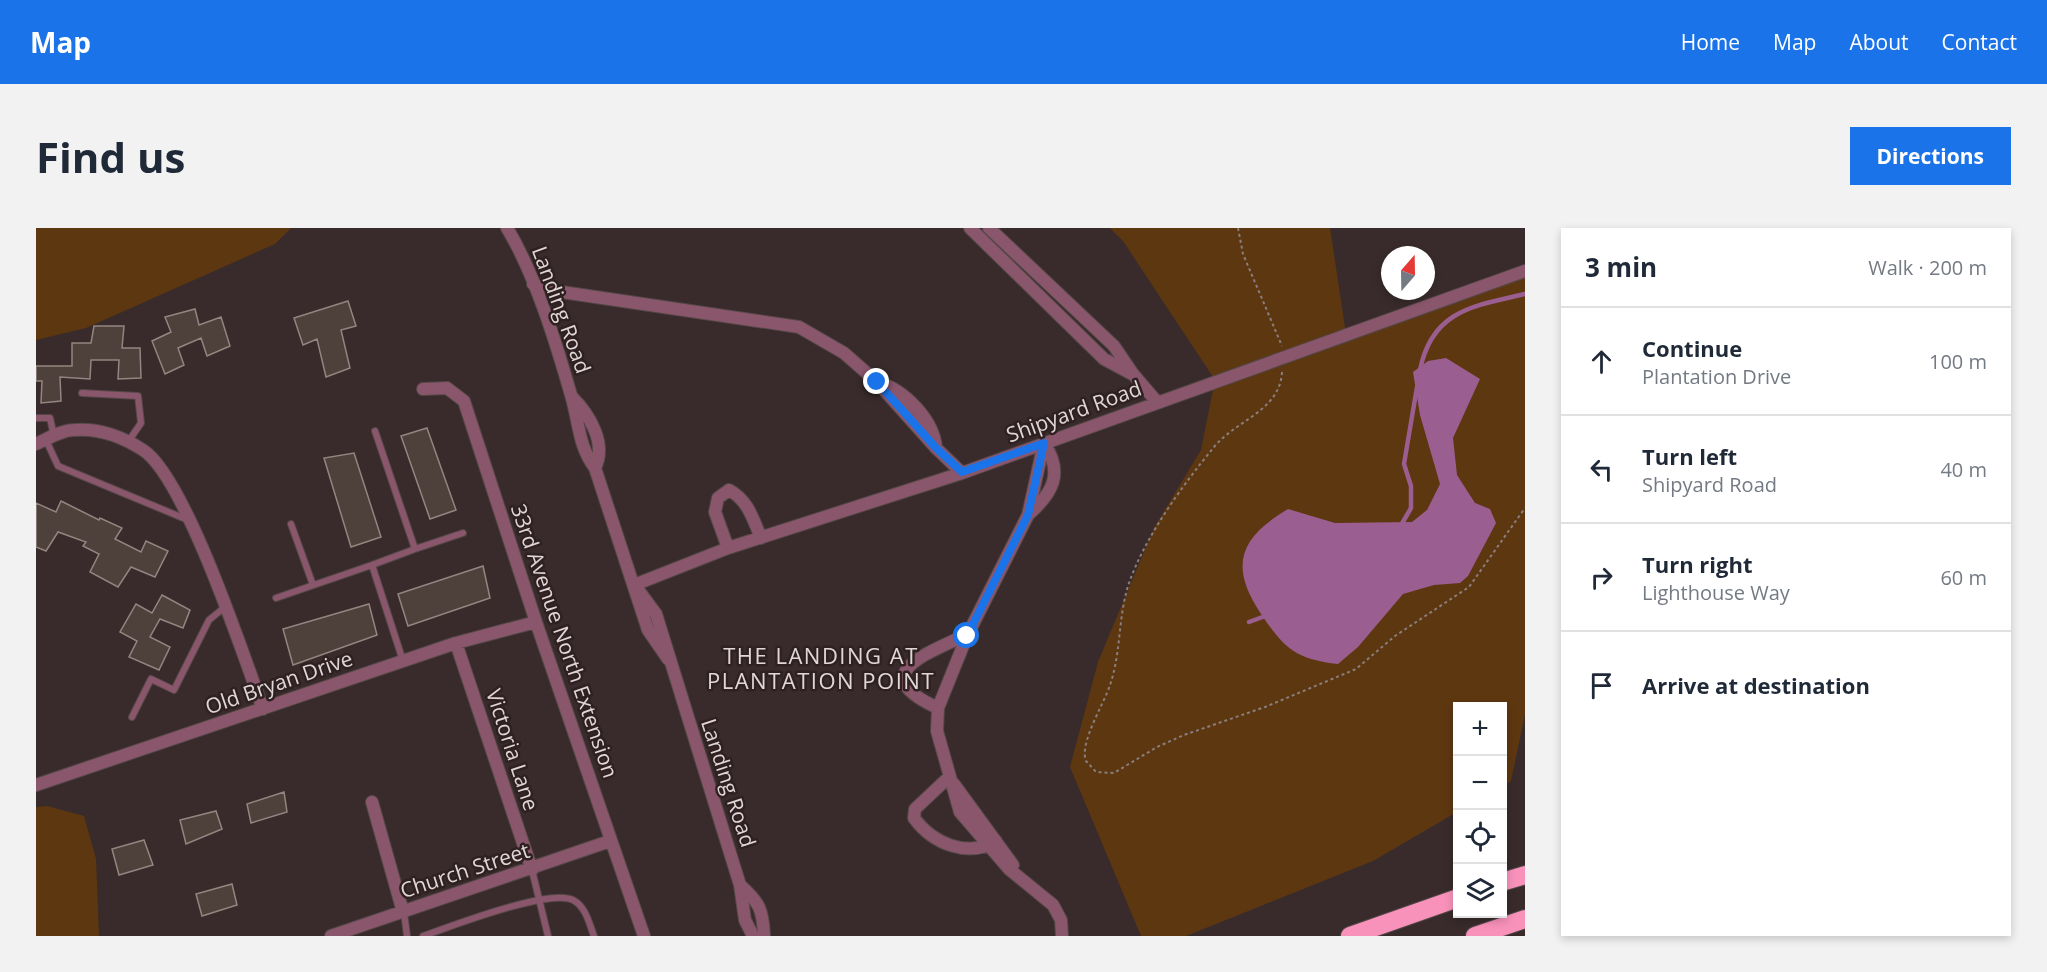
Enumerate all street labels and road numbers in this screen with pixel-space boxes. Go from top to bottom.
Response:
street label: Landing Road [526,242,598,377]
street label: Shipyard Road [1002,374,1145,448]
street label: 33rd Avenue North Extension [505,500,625,781]
street label: Old Bryan Drive [201,644,356,720]
street label: Victoria Lane [480,685,546,814]
street label: Landing Road [695,715,763,851]
street label: Church Street [396,836,533,904]

